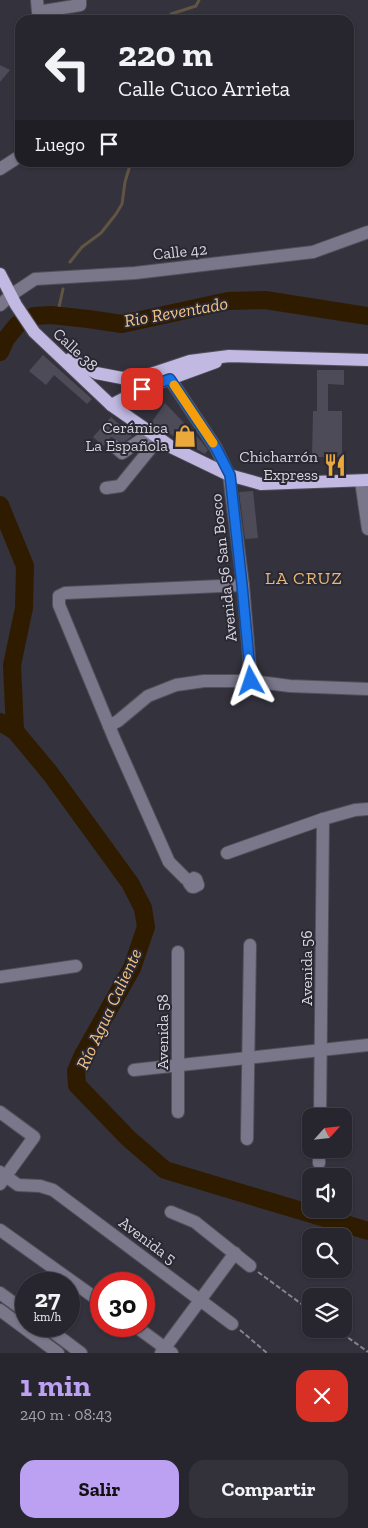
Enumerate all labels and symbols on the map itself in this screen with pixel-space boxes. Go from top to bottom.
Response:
street label: Calle 42 [152,239,208,264]
water label: Rio Reventado [122,292,230,332]
street label: Calle 38 [49,324,102,375]
pin [121,368,163,410]
place label: Cerámica La Española [86,418,168,455]
shop icon: Cerámica La Española [172,423,198,449]
place label: Chicharrón Express [239,447,319,484]
restaurant icon: Chicharrón Express [322,452,348,478]
street label: Avenida 56 San Bosco [206,493,241,643]
district label: LA CRUZ [265,567,343,589]
position arrow [224,654,276,706]
street label: Avenida 56 [297,930,316,1006]
water label: Río Agua Caliente [71,945,147,1073]
street label: Avenida 58 [153,994,172,1070]
north arrow [302,1108,352,1158]
street label: Avenida 5 [115,1213,180,1268]
speed limit sign: 30 [90,1272,155,1337]

